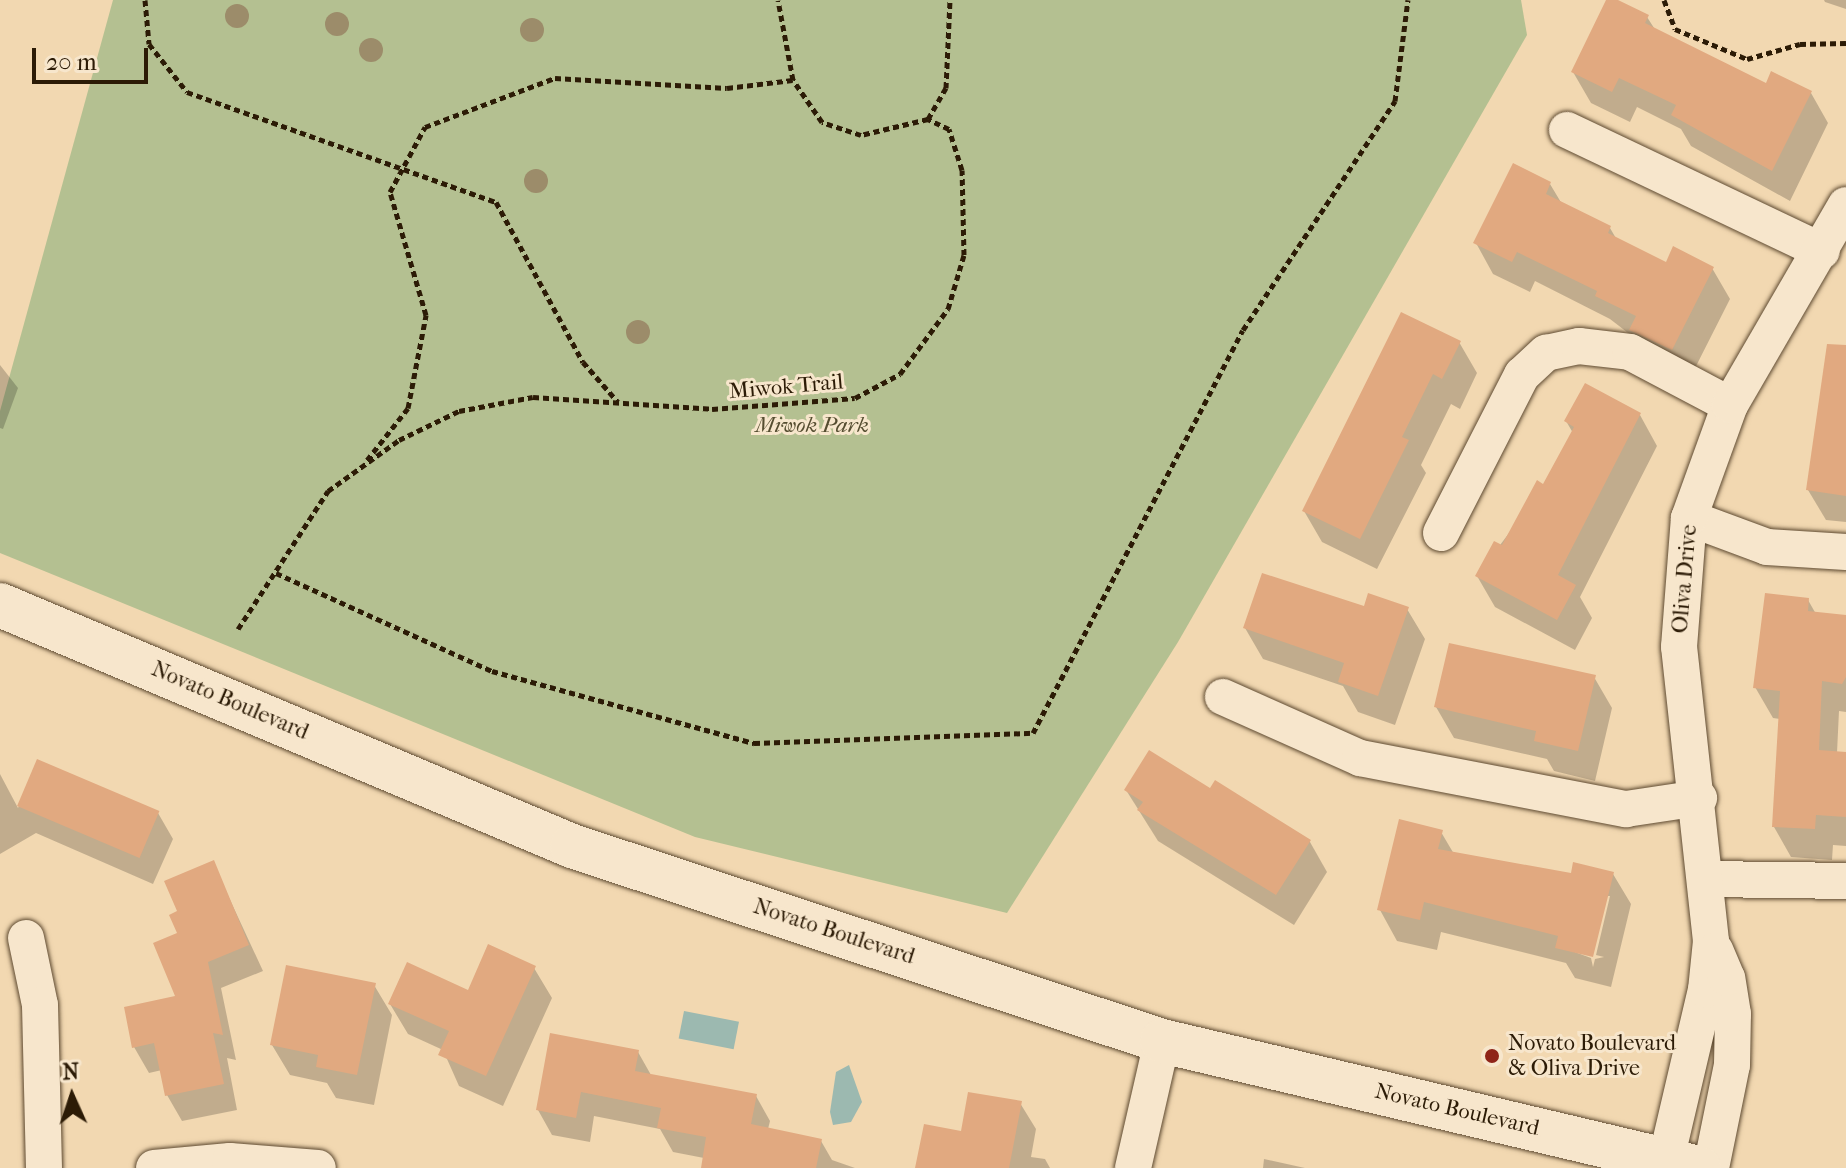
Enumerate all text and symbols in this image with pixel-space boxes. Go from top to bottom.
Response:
scale bar [36,32,152,82]
text: 20 m [46,48,97,76]
street label: Miwok Trail [728,369,844,405]
park label: Miwok Park [755,413,869,439]
street label: Oliva Drive [1667,524,1703,634]
street label: Novato Boulevard [147,656,313,746]
street label: Novato Boulevard [750,893,918,971]
place label: Novato Boulevard & Oliva Drive [1508,1030,1676,1082]
marker: Novato Boulevard & Oliva Drive [1483,1047,1501,1065]
north arrow [32,1056,112,1136]
text: N [62,1059,80,1085]
street label: Novato Boulevard [1372,1078,1542,1142]

